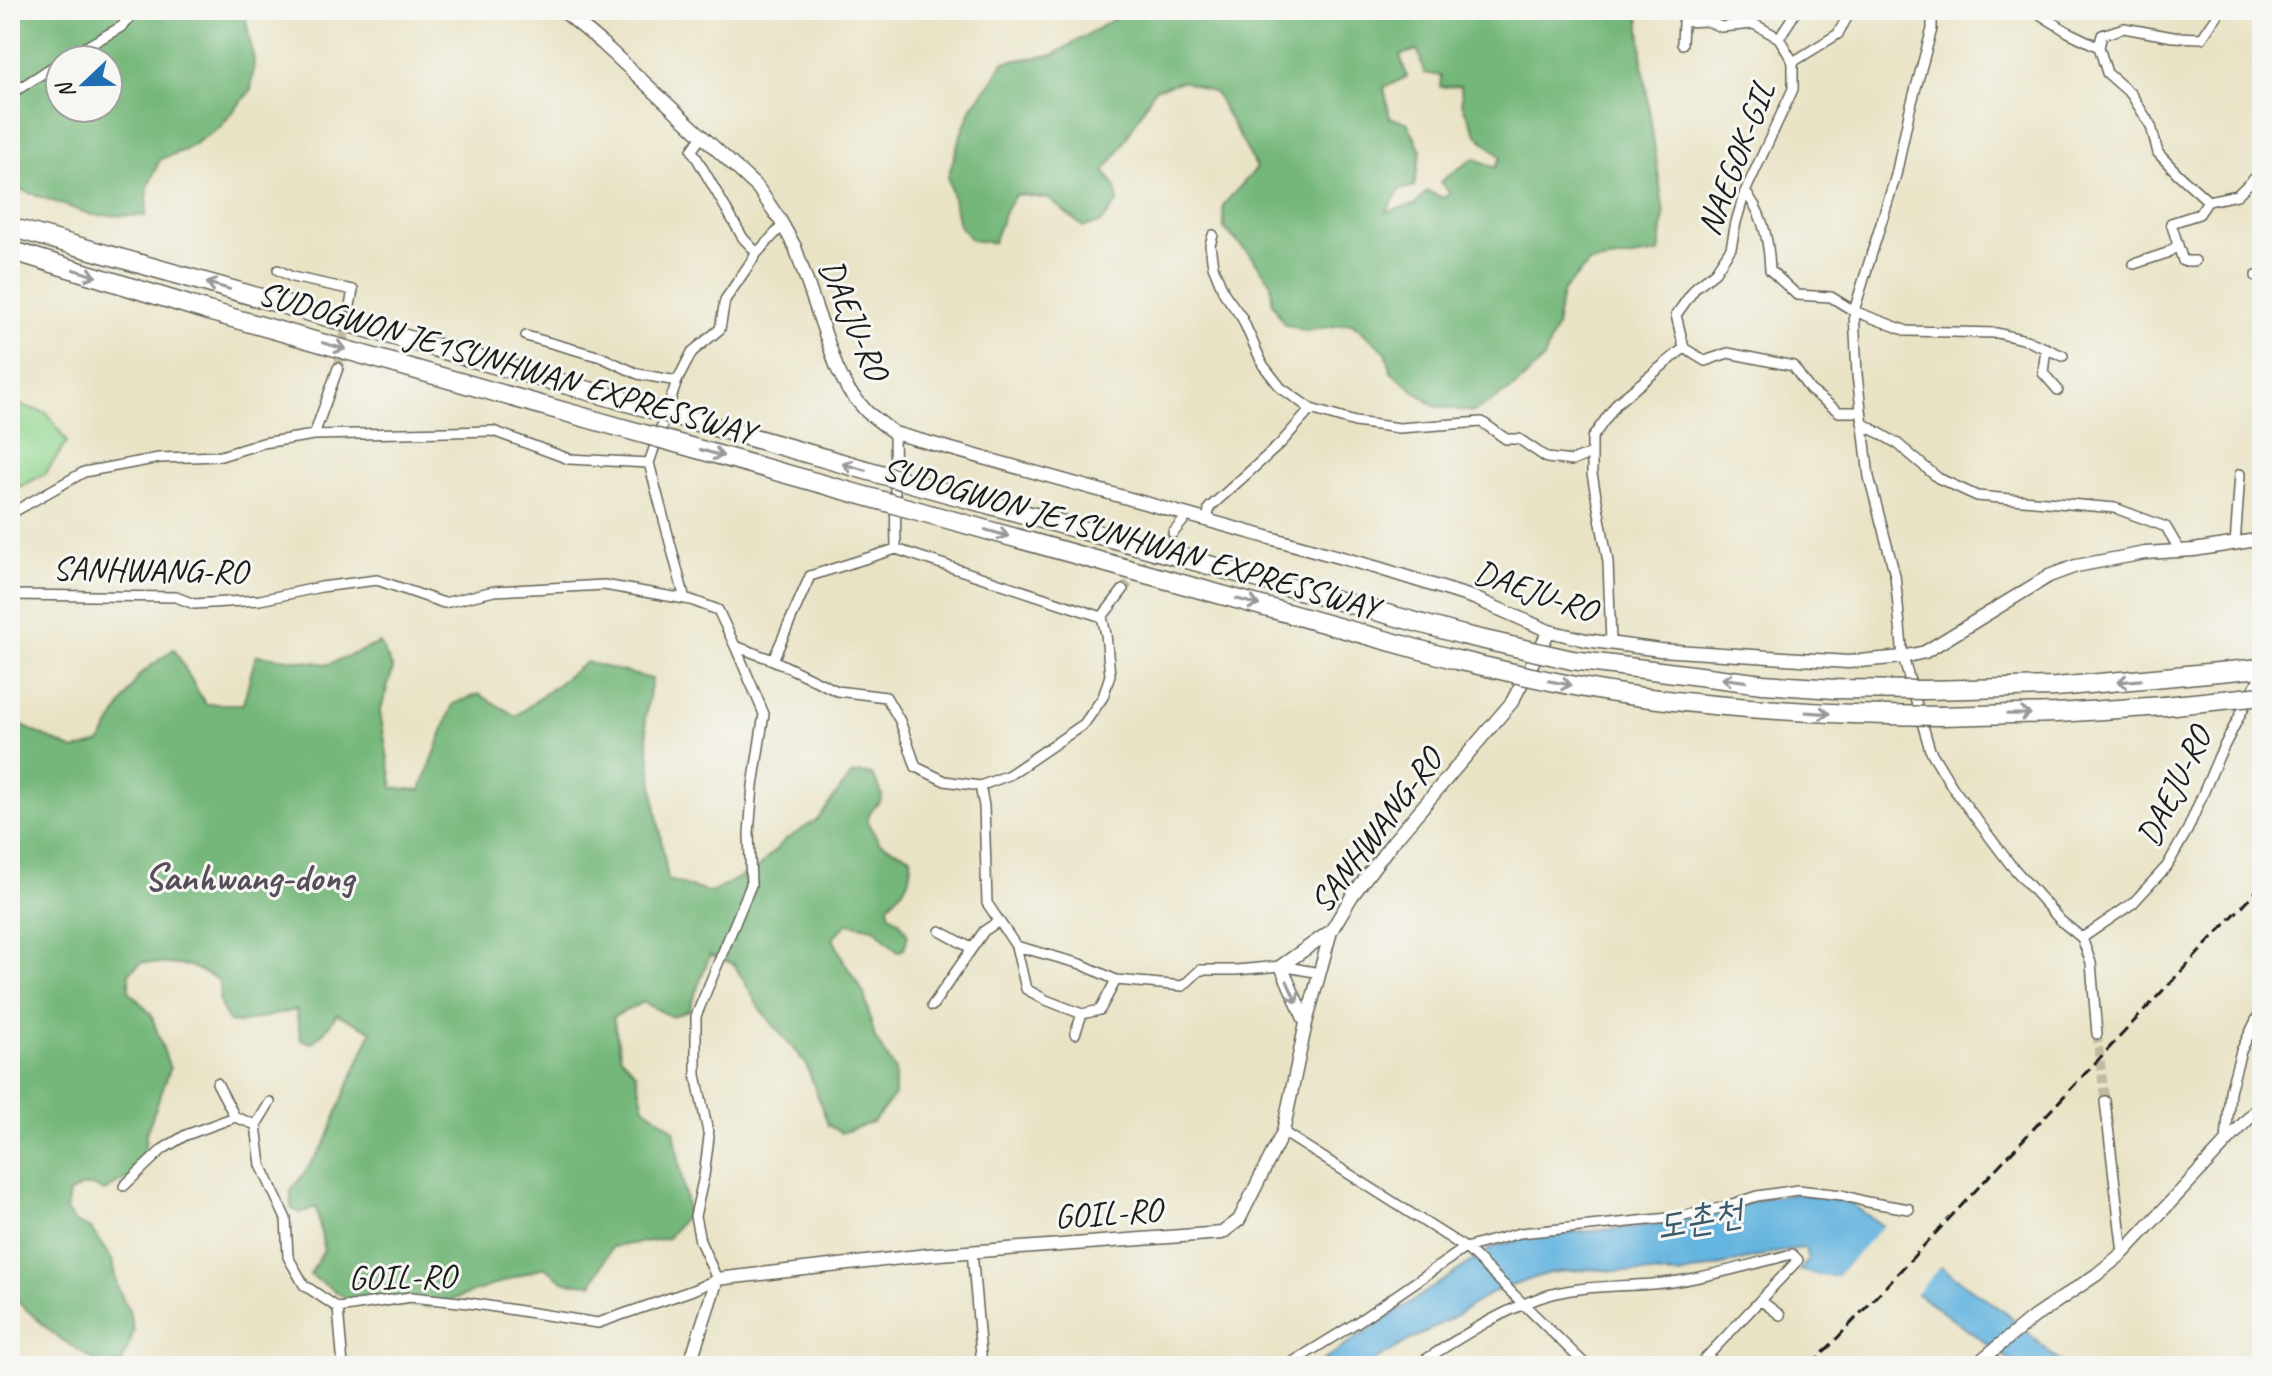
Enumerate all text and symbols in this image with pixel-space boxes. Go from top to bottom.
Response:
north arrow [44,44,124,124]
street label: NAEGOK-GIL [1687,75,1785,241]
text: N [50,76,82,103]
street label: DAEJU-RO [810,253,901,390]
one-way arrow [72,266,97,281]
street label: SUDOGWON JE1SUNHWAN EXPRESSWAY [254,271,765,455]
one-way arrow [205,278,231,293]
one-way arrow [320,339,346,354]
one-way arrow [699,446,725,461]
street label: SUDOGWON JE1SUNHWAN EXPRESSWAY [878,446,1389,630]
one-way arrow [841,458,867,473]
one-way arrow [984,526,1010,541]
street label: SANHWANG-RO [52,546,252,593]
street label: DAEJU-RO [1469,550,1607,633]
one-way arrow [1234,596,1260,611]
one-way arrow [1721,673,1748,688]
one-way arrow [2116,674,2142,689]
one-way arrow [1547,676,1572,691]
one-way arrow [1804,706,1831,721]
one-way arrow [2005,707,2032,722]
street label: DAEJU-RO [2126,716,2222,853]
street label: SANHWANG-RO [1300,736,1454,921]
district label: Sanhwang-dong [144,854,357,901]
one-way arrow [1286,979,1301,1004]
street label: GOIL-RO [1053,1187,1167,1238]
water label: 도촌천 [1652,1188,1749,1249]
street label: GOIL-RO [348,1254,460,1299]

